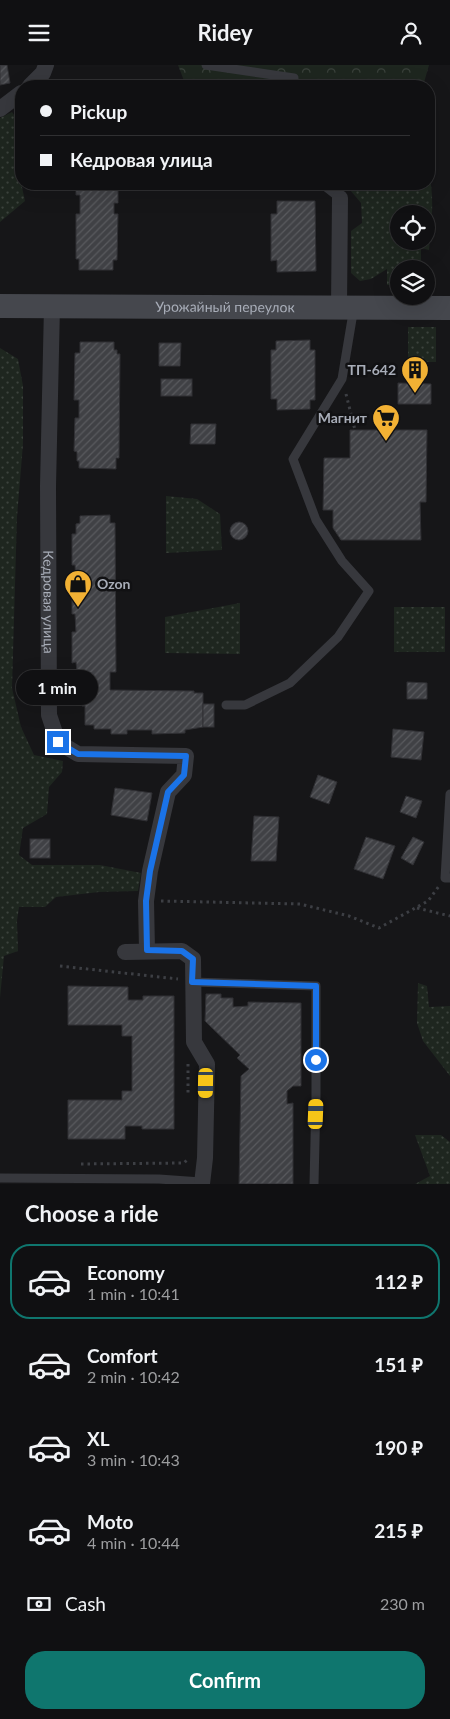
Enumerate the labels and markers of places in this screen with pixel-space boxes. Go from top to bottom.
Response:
building icon: ТП-642 [400,355,430,394]
place label: ТП-642 [348,361,396,378]
supermarket icon: Магнит [371,403,401,442]
place label: Магнит [318,409,368,426]
shop icon: Ozon [63,569,93,608]
place label: Ozon [97,575,131,592]

